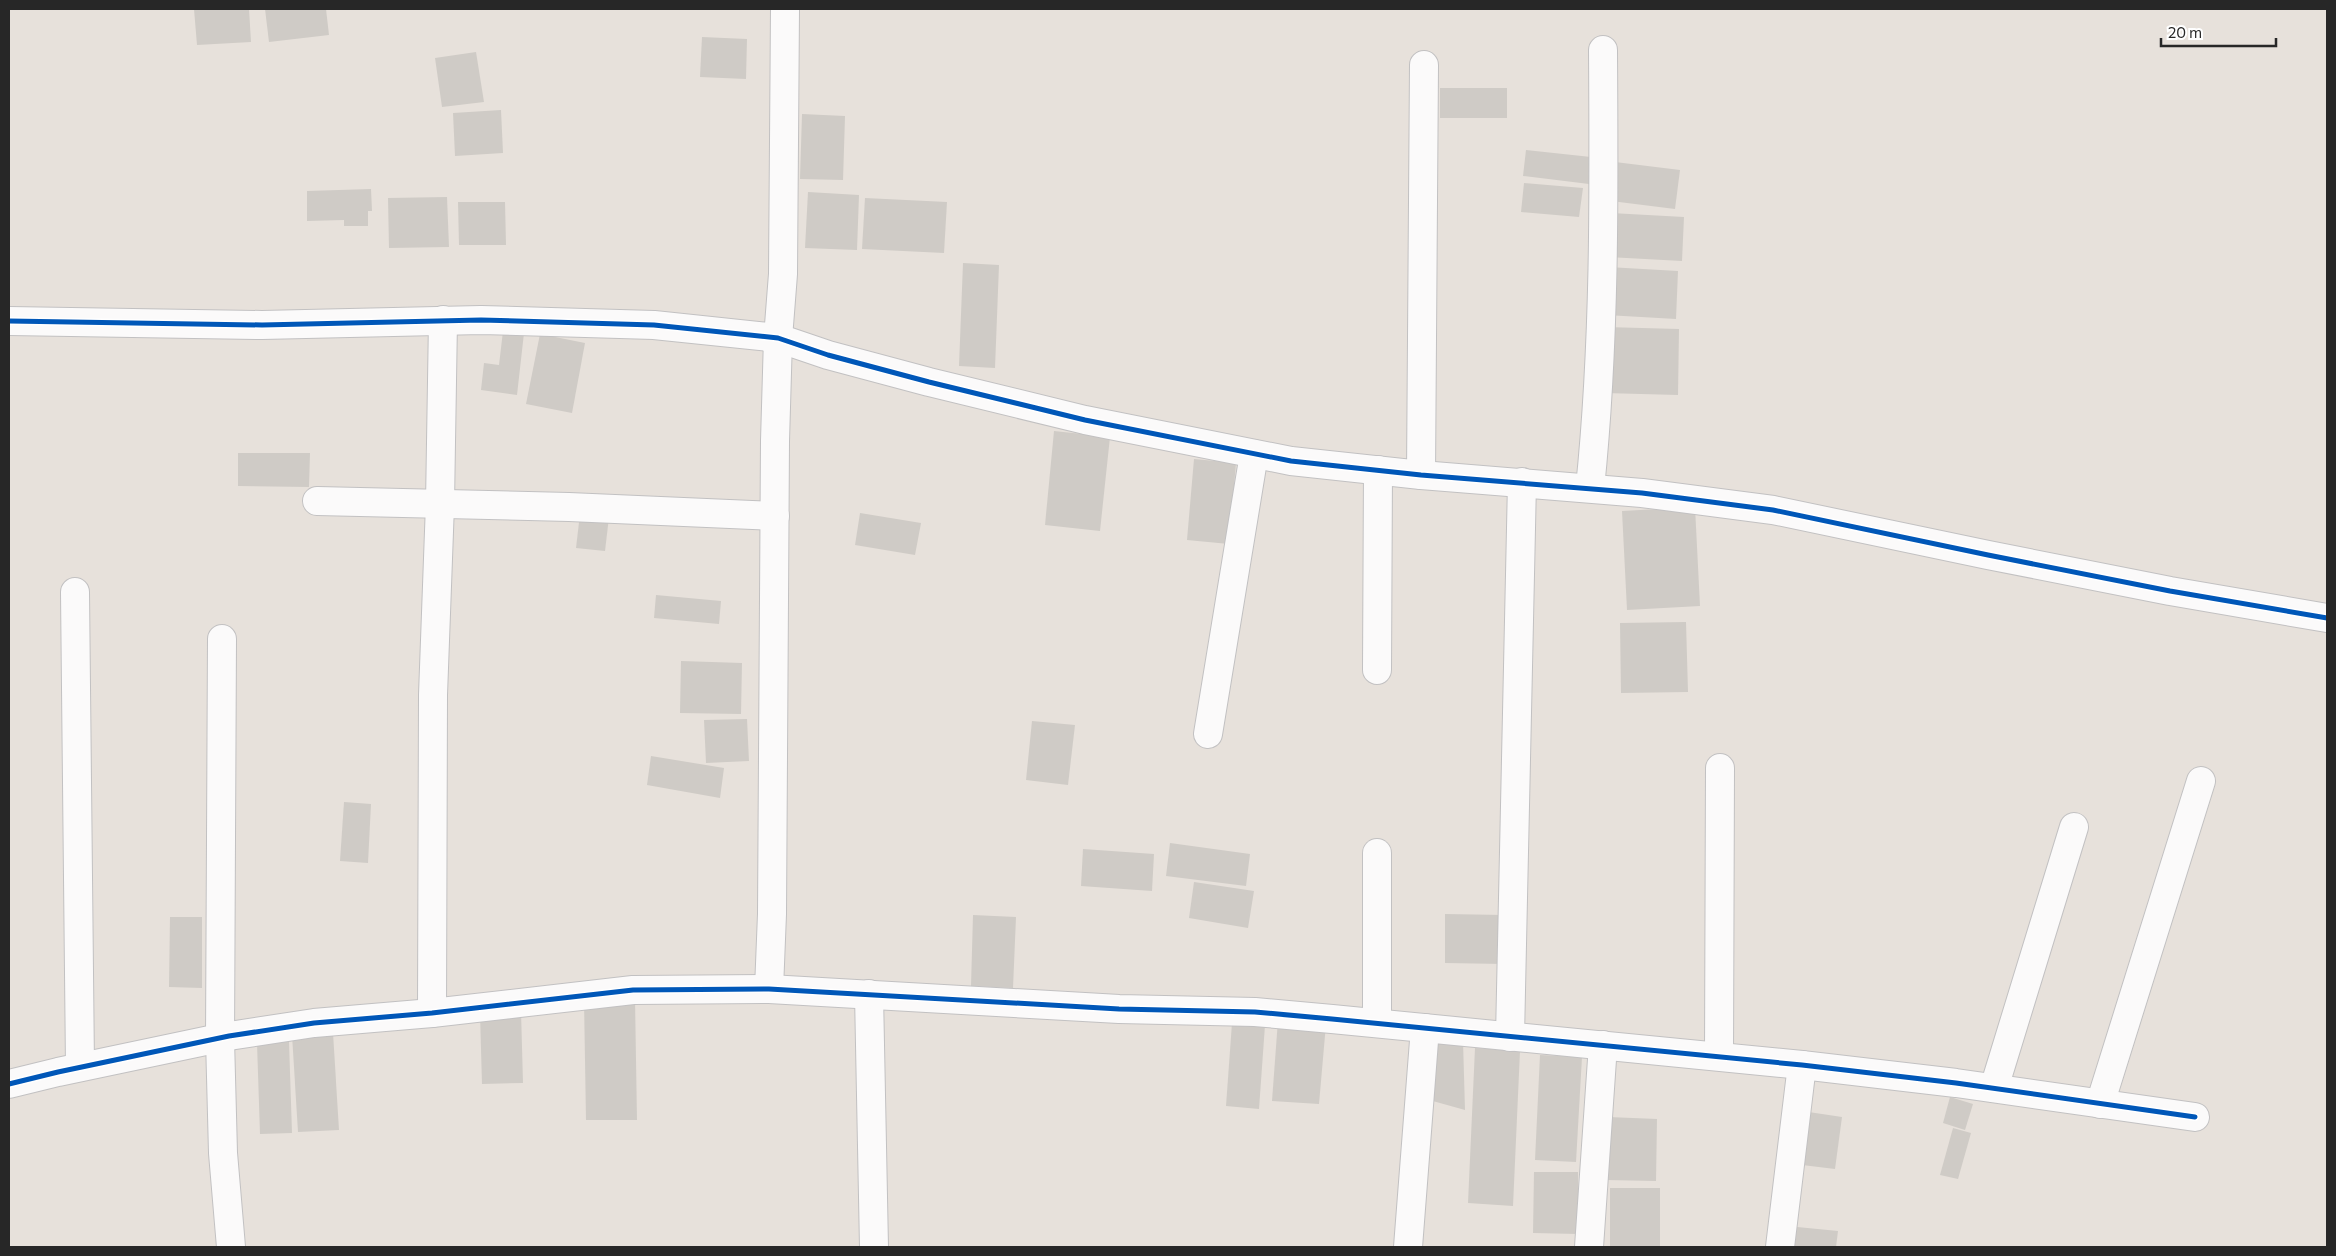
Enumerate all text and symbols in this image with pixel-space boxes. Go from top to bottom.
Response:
scale bar [2161,15,2276,47]
text: 20 m [2168,23,2202,41]

